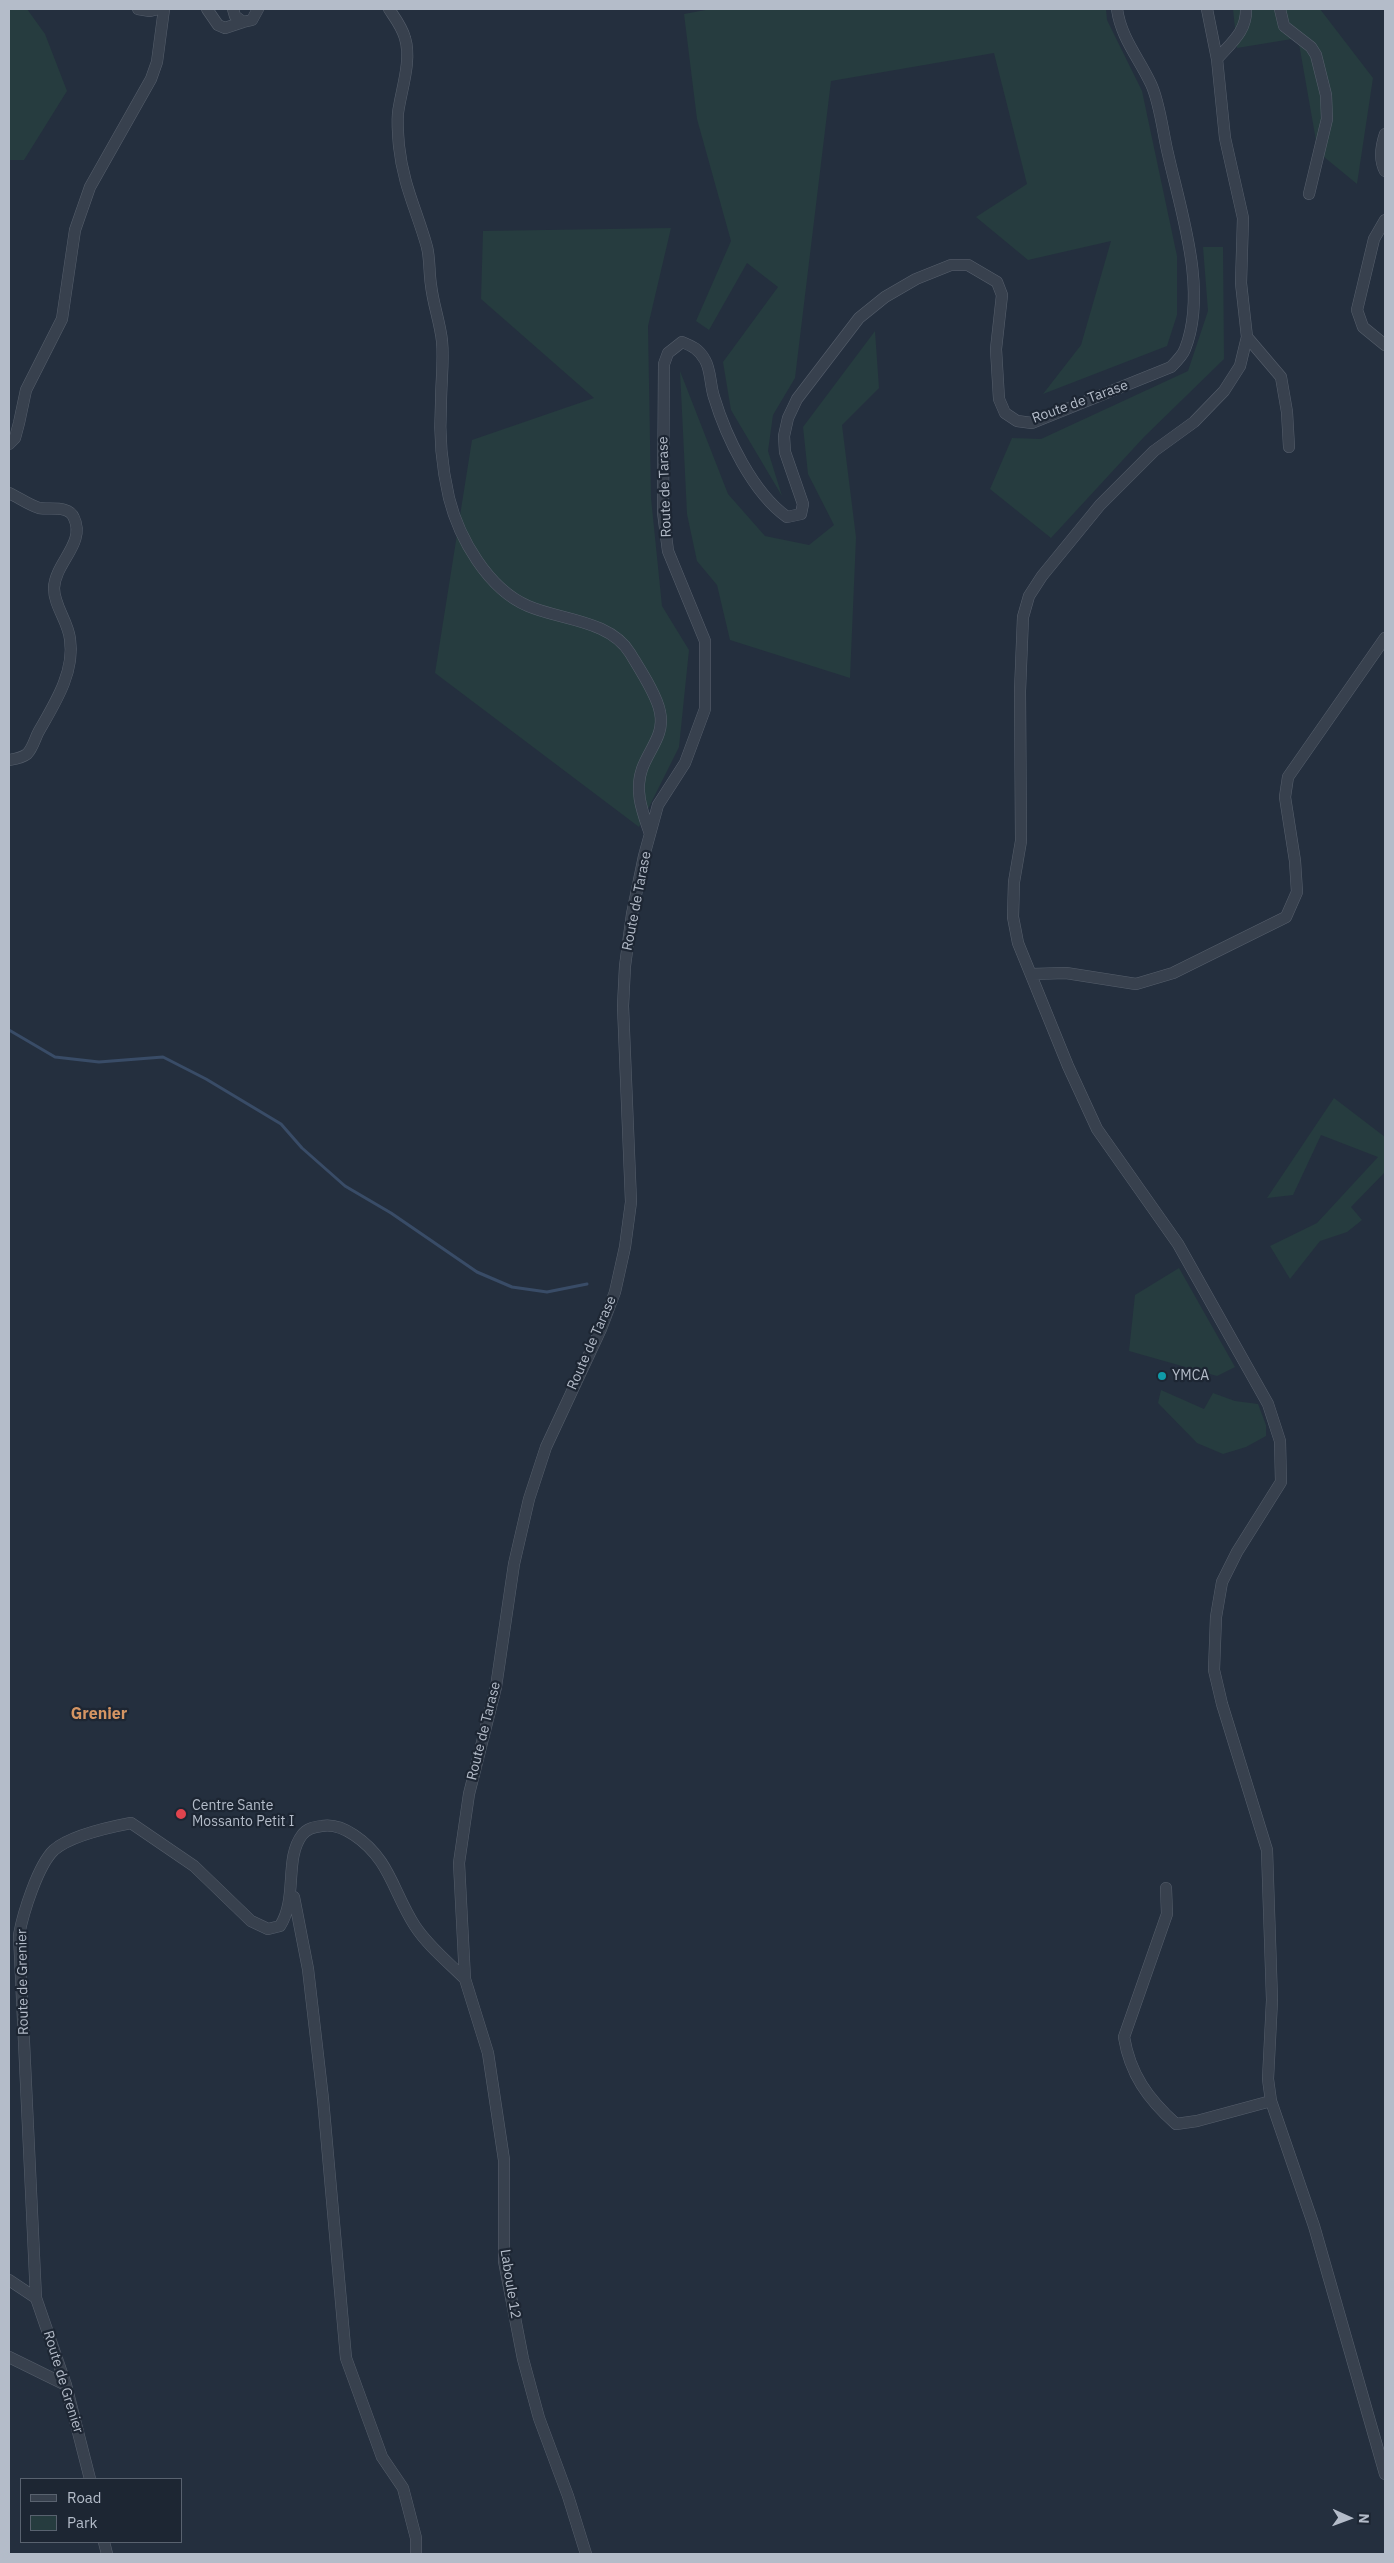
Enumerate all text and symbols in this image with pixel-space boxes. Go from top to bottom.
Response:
street label: Route de Tarase [1030,377,1130,427]
street label: Route de Tarase [655,436,675,538]
street label: Route de Tarase [619,850,655,952]
street label: Route de Tarase [564,1293,620,1393]
place label: YMCA [1172,1368,1209,1384]
marker: YMCA [1156,1370,1168,1382]
street label: Route de Tarase [464,1680,504,1782]
district label: Grenier [71,1704,127,1724]
place label: Centre Sante Mossanto Petit I [192,1798,294,1830]
marker: Centre Sante Mossanto Petit I [174,1807,188,1821]
street label: Route de Grenier [14,1929,32,2035]
street label: Laboule 12 [496,2248,524,2320]
street label: Route de Grenier [39,2329,87,2435]
legend [20,2478,182,2543]
text: Road [67,2488,102,2507]
north arrow [1324,2493,1374,2543]
text: Park [67,2513,97,2532]
text: N [1355,2513,1373,2524]

